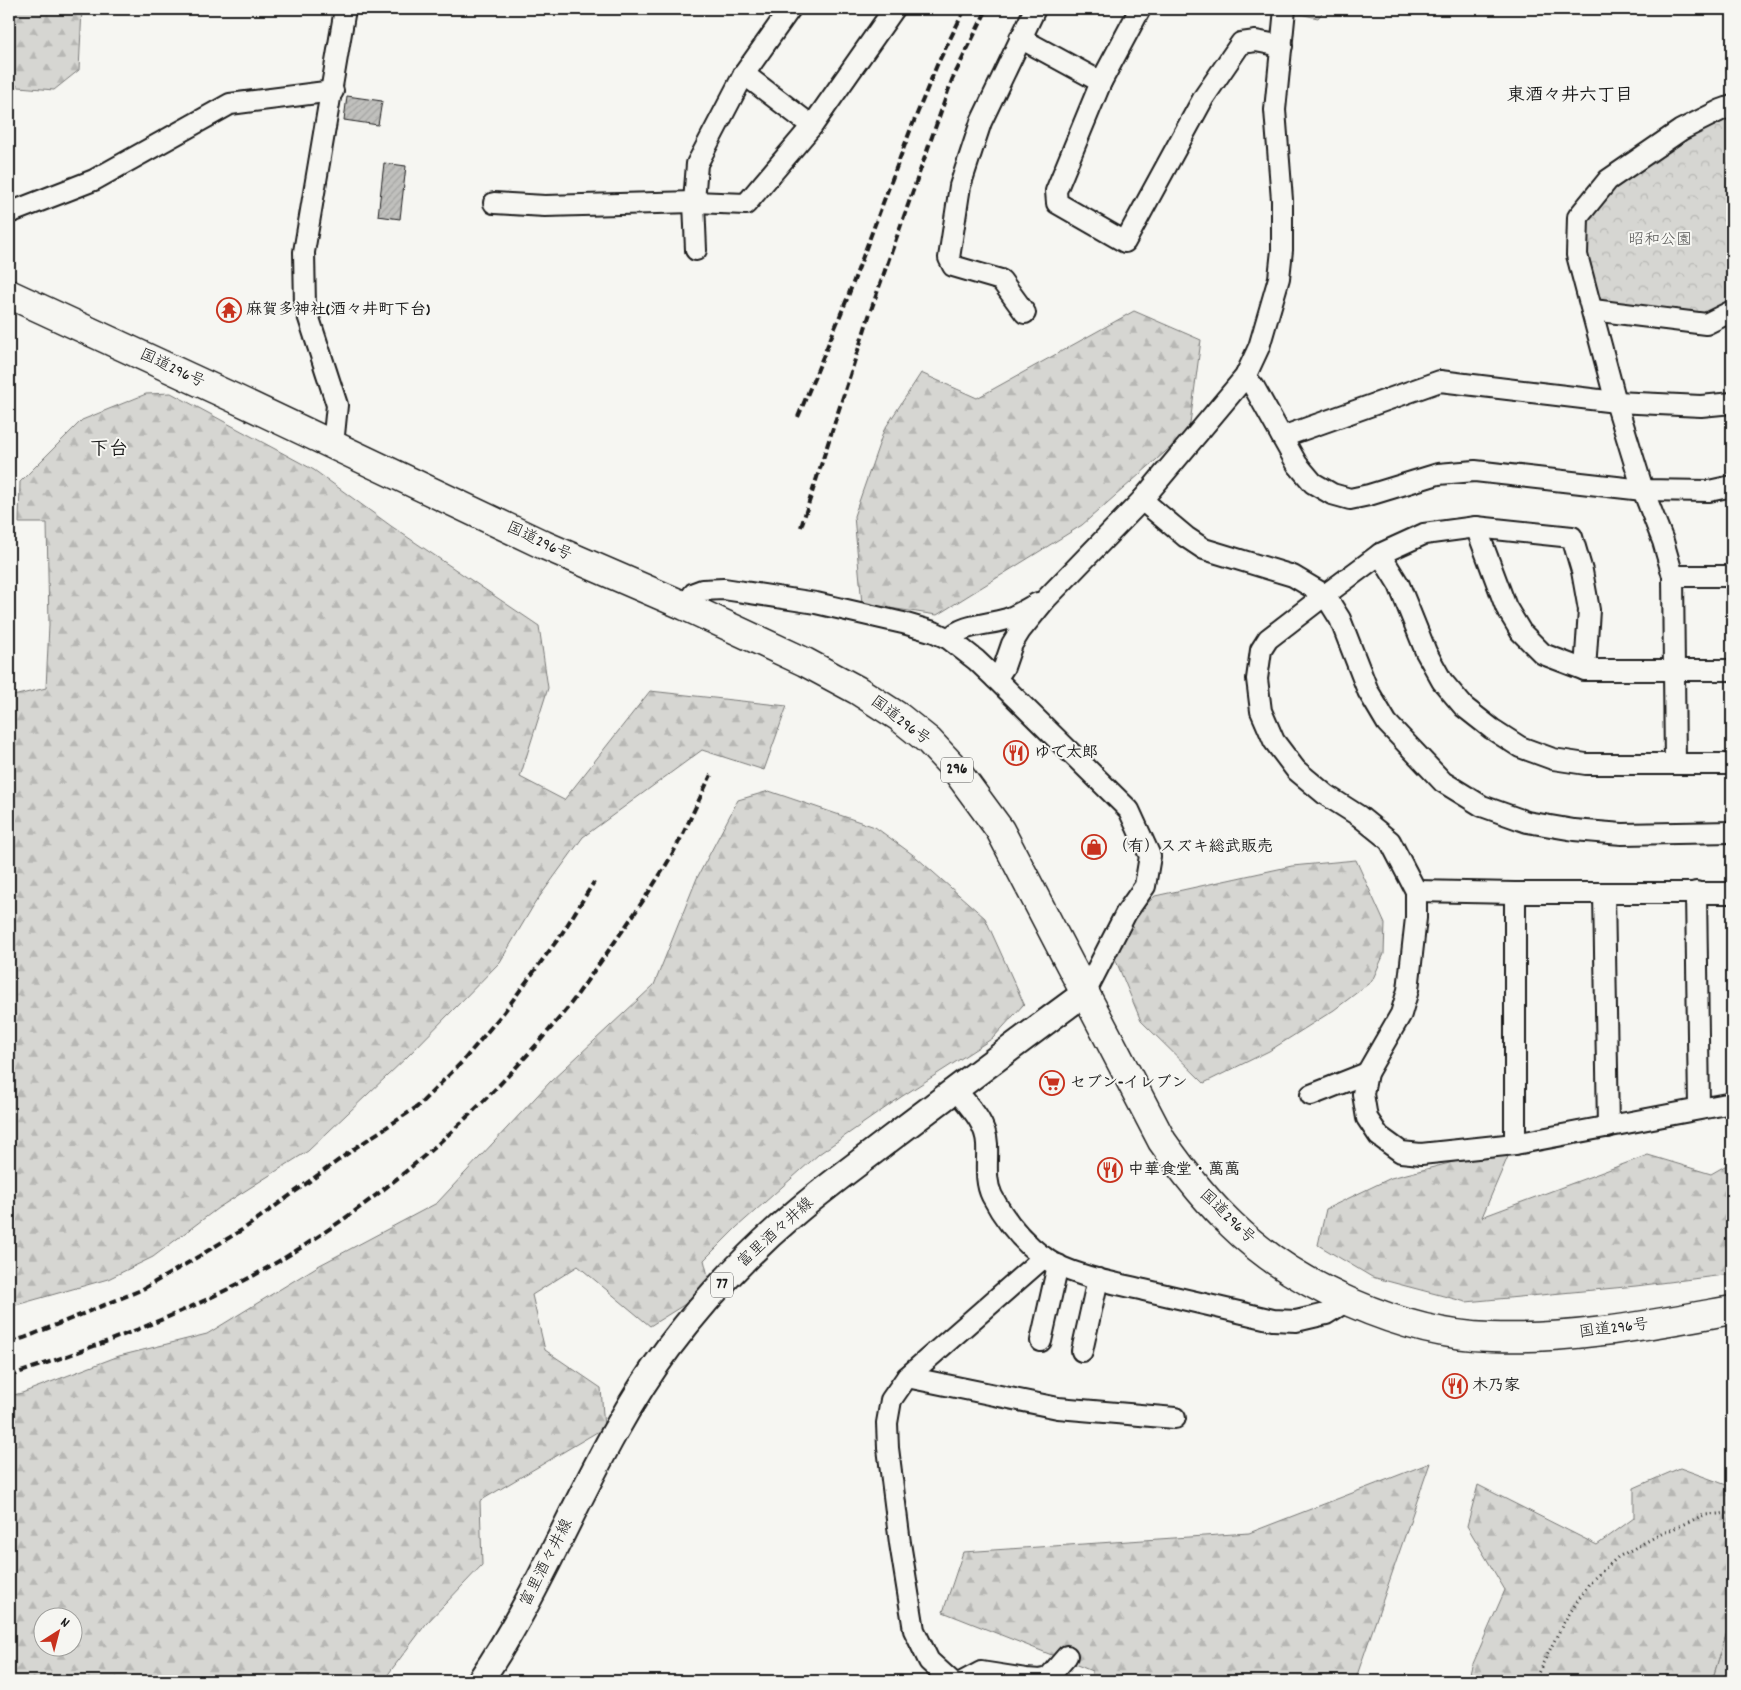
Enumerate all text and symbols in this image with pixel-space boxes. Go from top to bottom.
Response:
district label: 東酒々井六丁目 [1507,84,1633,109]
park label: 昭和公園 [1628,229,1692,252]
temple icon: 麻賀多神社(酒々井町下台) [216,297,242,323]
place label: 麻賀多神社(酒々井町下台) [246,299,430,322]
street label: 国道296号 [135,344,209,394]
district label: 下台 [90,437,128,464]
street label: 国道296号 [502,517,576,567]
street label: 国道296号 [865,691,935,751]
restaurant icon: ゆで太郎 [1003,740,1029,766]
place label: ゆで太郎 [1034,742,1098,765]
road number: 296 [941,758,973,782]
shop icon: （有）スズキ総武販売 [1081,834,1107,860]
place label: （有）スズキ総武販売 [1112,836,1273,859]
supermarket icon: セブン-イレブン [1039,1070,1065,1096]
place label: セブン-イレブン [1070,1072,1187,1095]
restaurant icon: 中華食堂・萬萬 [1097,1157,1123,1183]
place label: 中華食堂・萬萬 [1128,1159,1240,1182]
street label: 国道296号 [1194,1184,1260,1250]
street label: 富里酒々井線 [733,1192,819,1274]
road number: 77 [711,1272,733,1298]
street label: 国道296号 [1578,1313,1650,1345]
restaurant icon: 木乃家 [1442,1373,1468,1399]
place label: 木乃家 [1472,1375,1520,1398]
street label: 富里酒々井線 [515,1515,579,1611]
north arrow [32,1608,82,1658]
text: N [56,1613,73,1633]

